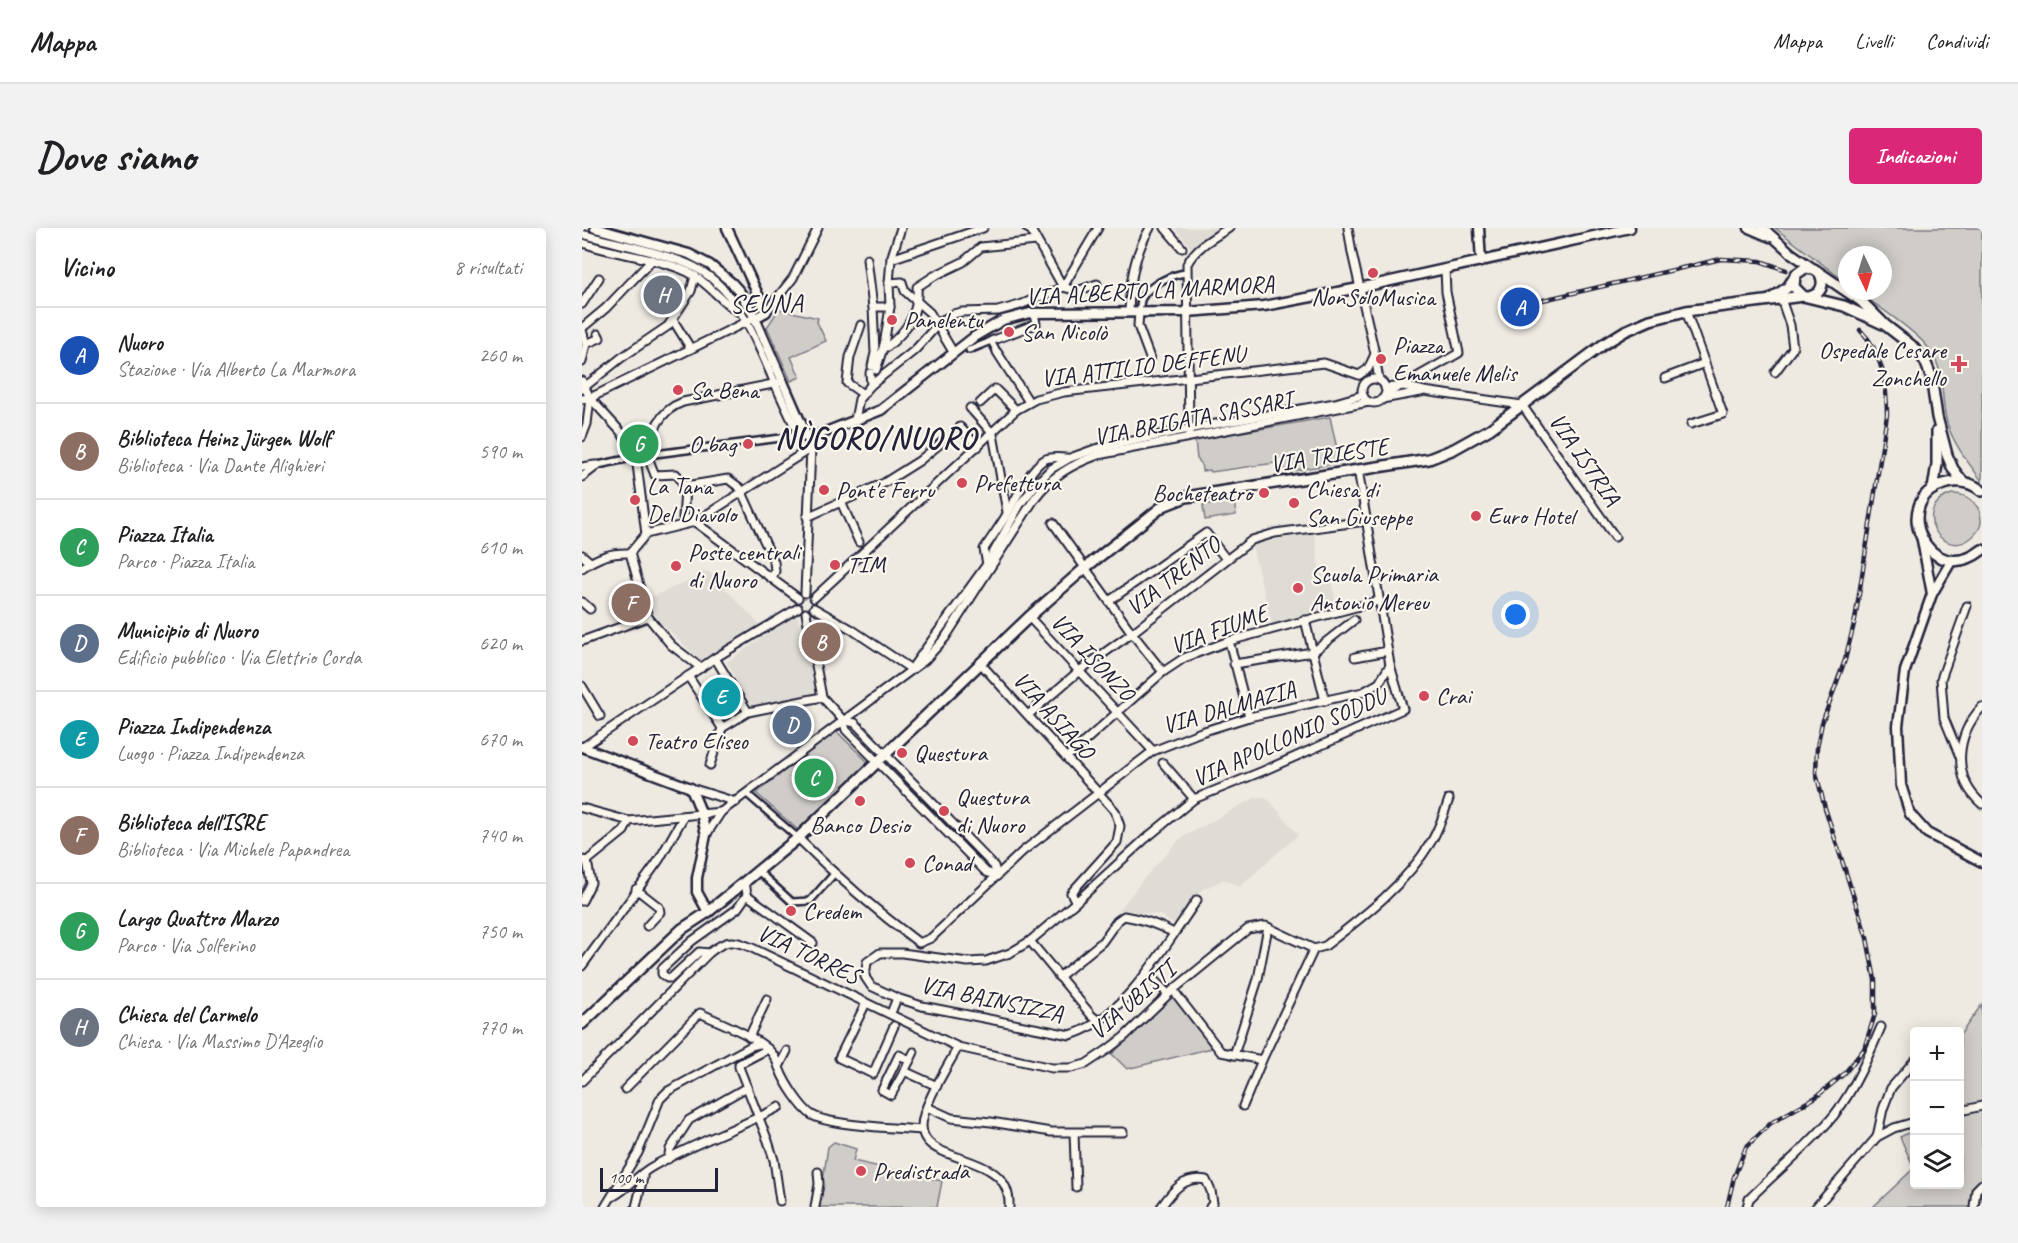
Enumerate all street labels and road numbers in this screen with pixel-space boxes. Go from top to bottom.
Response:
street label: VIA ALBERTO LA MARMORA [1025,268,1276,311]
street label: VIA ATTILIO DEFFENU [1039,338,1250,393]
street label: VIA BRIGATA SASSARI [1091,383,1300,452]
street label: VIA ISTRIA [1542,407,1628,512]
street label: VIA TRIESTE [1268,430,1393,479]
street label: VIA TRENTO [1120,528,1229,622]
street label: VIA FIUME [1166,597,1274,660]
street label: VIA ISONZO [1045,607,1143,709]
street label: VIA ASIAGO [1007,665,1103,767]
street label: VIA DALMAZIA [1159,673,1300,740]
street label: VIA APOLLONIO SODDU [1188,679,1394,793]
street label: VIA TORRES [753,917,868,992]
street label: VIA UBISTI [1083,951,1186,1046]
street label: VIA BAINSIZZA [918,969,1067,1029]

